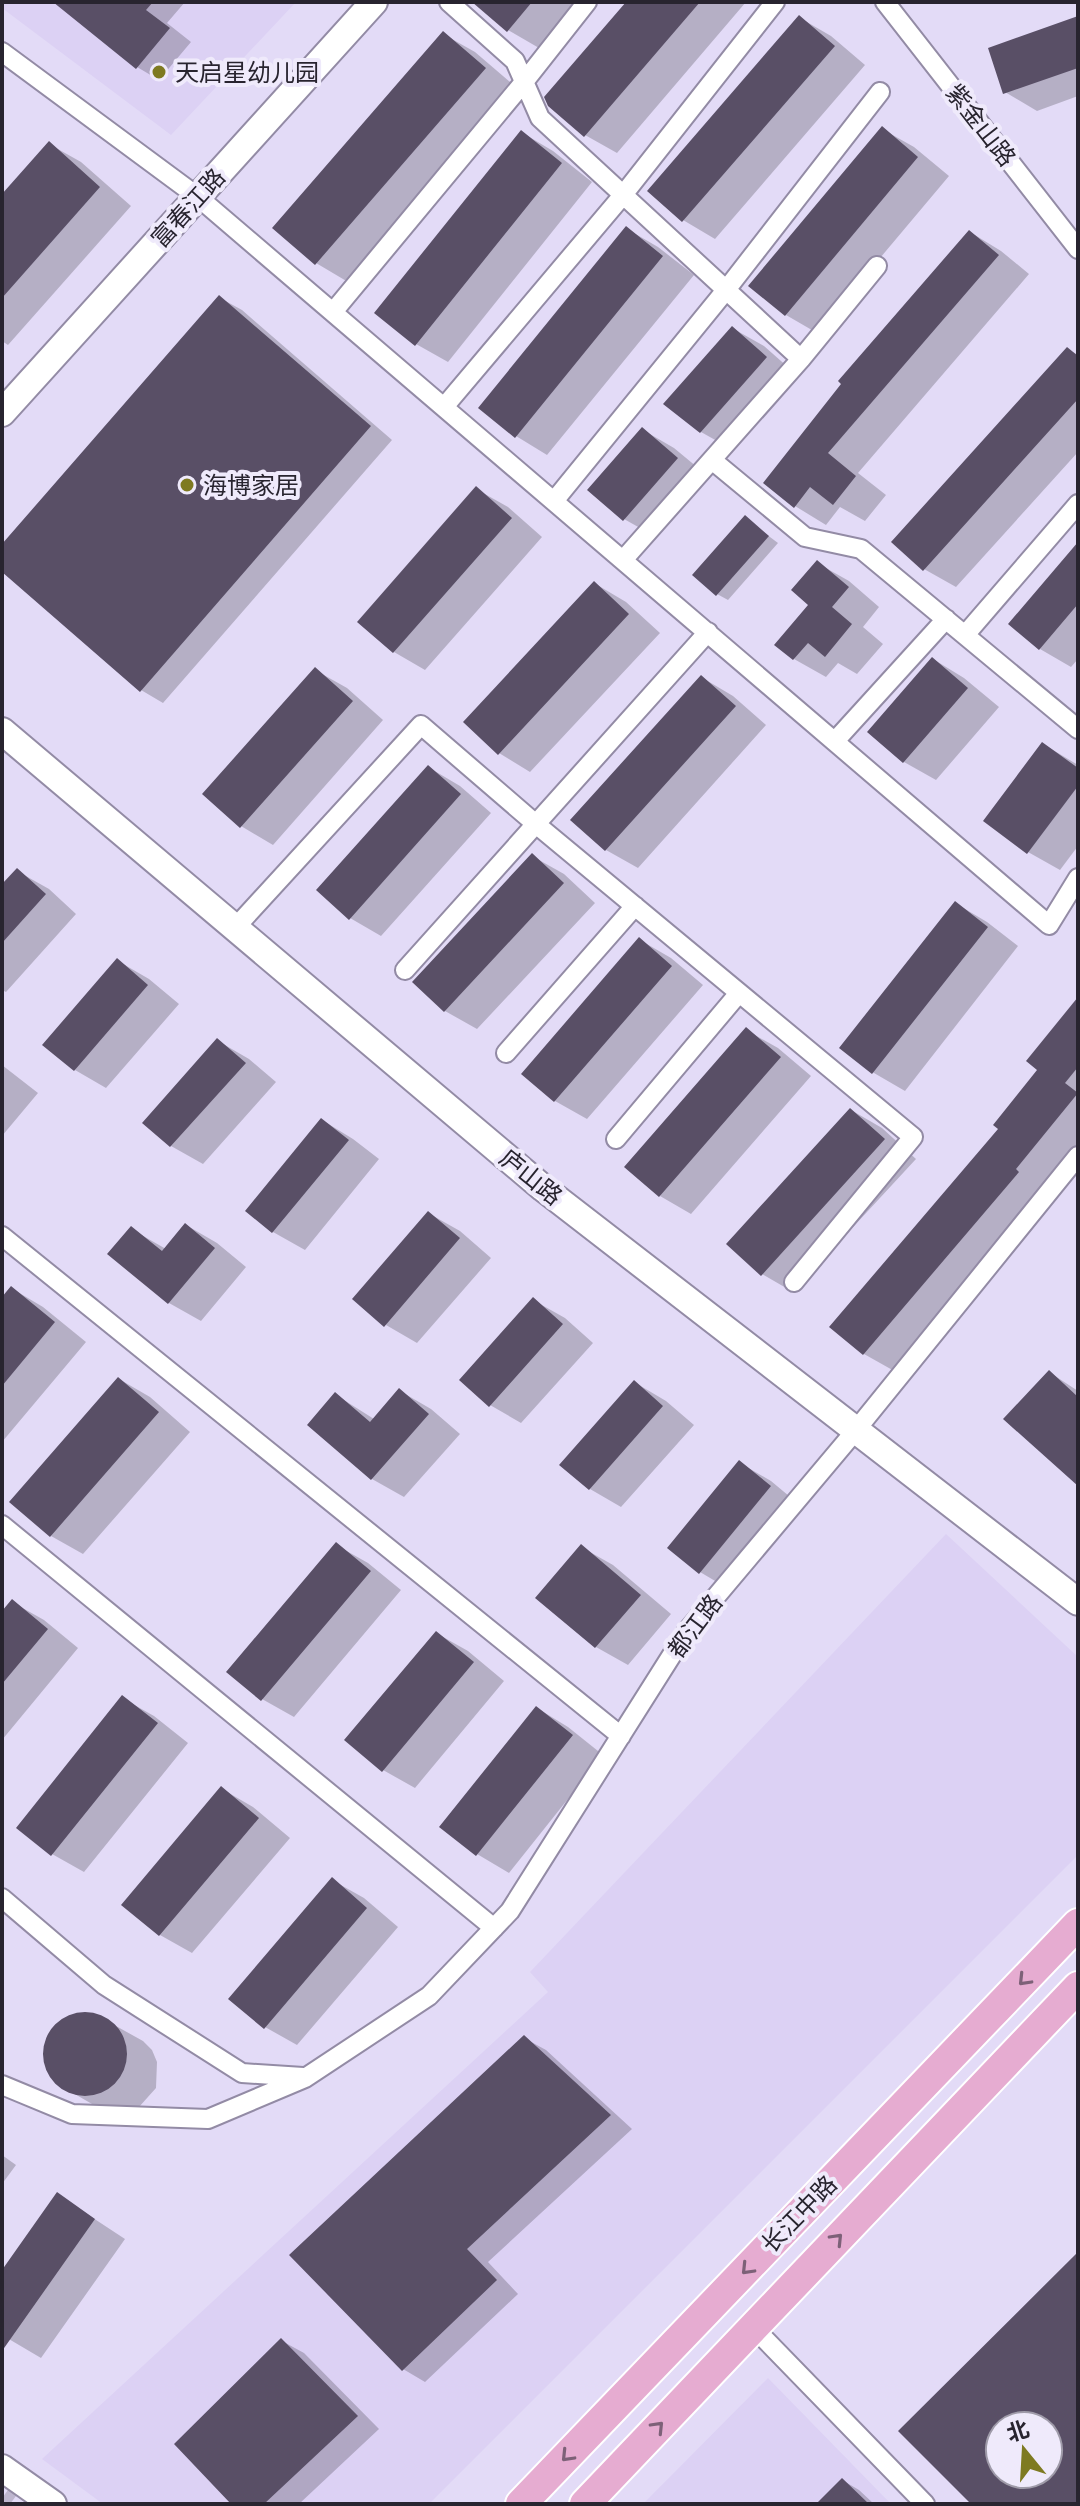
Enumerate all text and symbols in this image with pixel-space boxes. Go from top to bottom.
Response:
place label: 天启星幼儿园 [175,56,319,89]
marker: 天启星幼儿园 [150,63,168,81]
street label: 紫金山路 [938,77,1024,173]
street label: 富春江路 [144,161,232,255]
place label: 海博家居 [203,469,299,502]
marker: 海博家居 [178,476,196,494]
street label: 庐山路 [493,1142,569,1212]
street label: 都江路 [660,1587,730,1665]
one-way arrow [1019,1971,1033,1985]
street label: 长江中路 [754,2168,844,2260]
one-way arrow [828,2234,843,2248]
one-way arrow [742,2259,756,2274]
north arrow [984,2410,1064,2490]
text: 北 [1003,2413,1033,2450]
one-way arrow [649,2422,663,2436]
one-way arrow [562,2447,576,2461]

